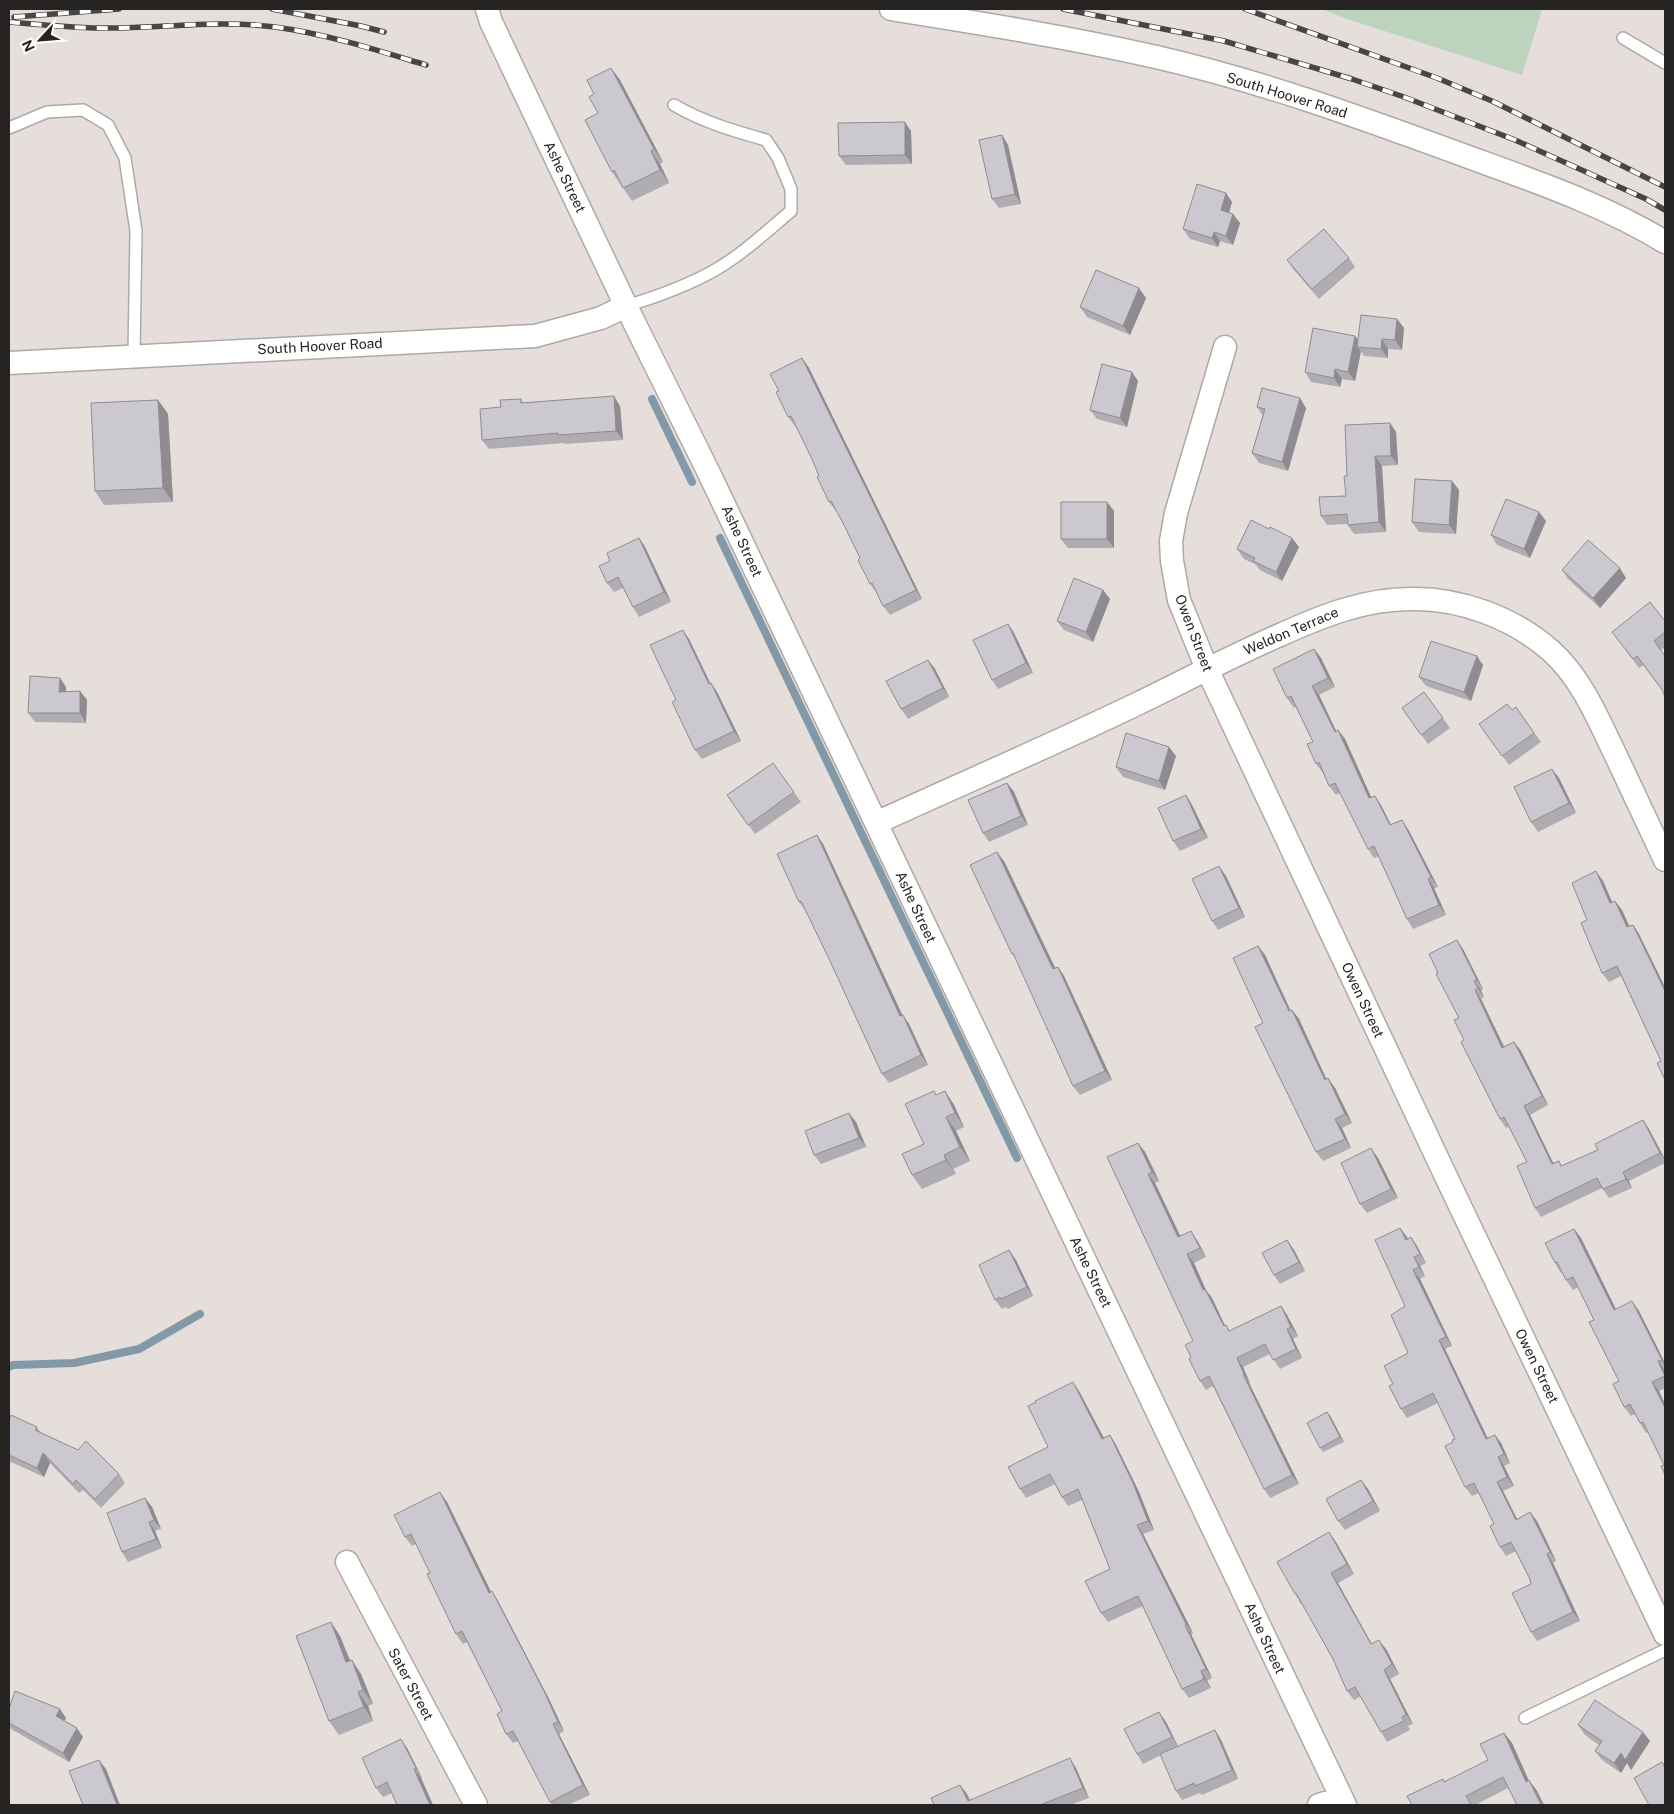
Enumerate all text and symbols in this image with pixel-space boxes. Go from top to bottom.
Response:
north arrow [15,15,65,65]
text: N [19,37,38,54]
street label: South Hoover Road [1225,69,1349,121]
street label: Ashe Street [541,139,589,215]
street label: South Hoover Road [257,335,383,357]
street label: Ashe Street [718,503,766,579]
street label: Owen Street [1172,592,1216,674]
street label: Weldon Terrace [1241,604,1341,658]
street label: Ashe Street [892,869,940,945]
street label: Owen Street [1339,960,1387,1040]
street label: Ashe Street [1067,1234,1115,1310]
street label: Owen Street [1512,1326,1562,1406]
street label: Ashe Street [1241,1600,1289,1676]
street label: Sater Street [385,1645,437,1723]

